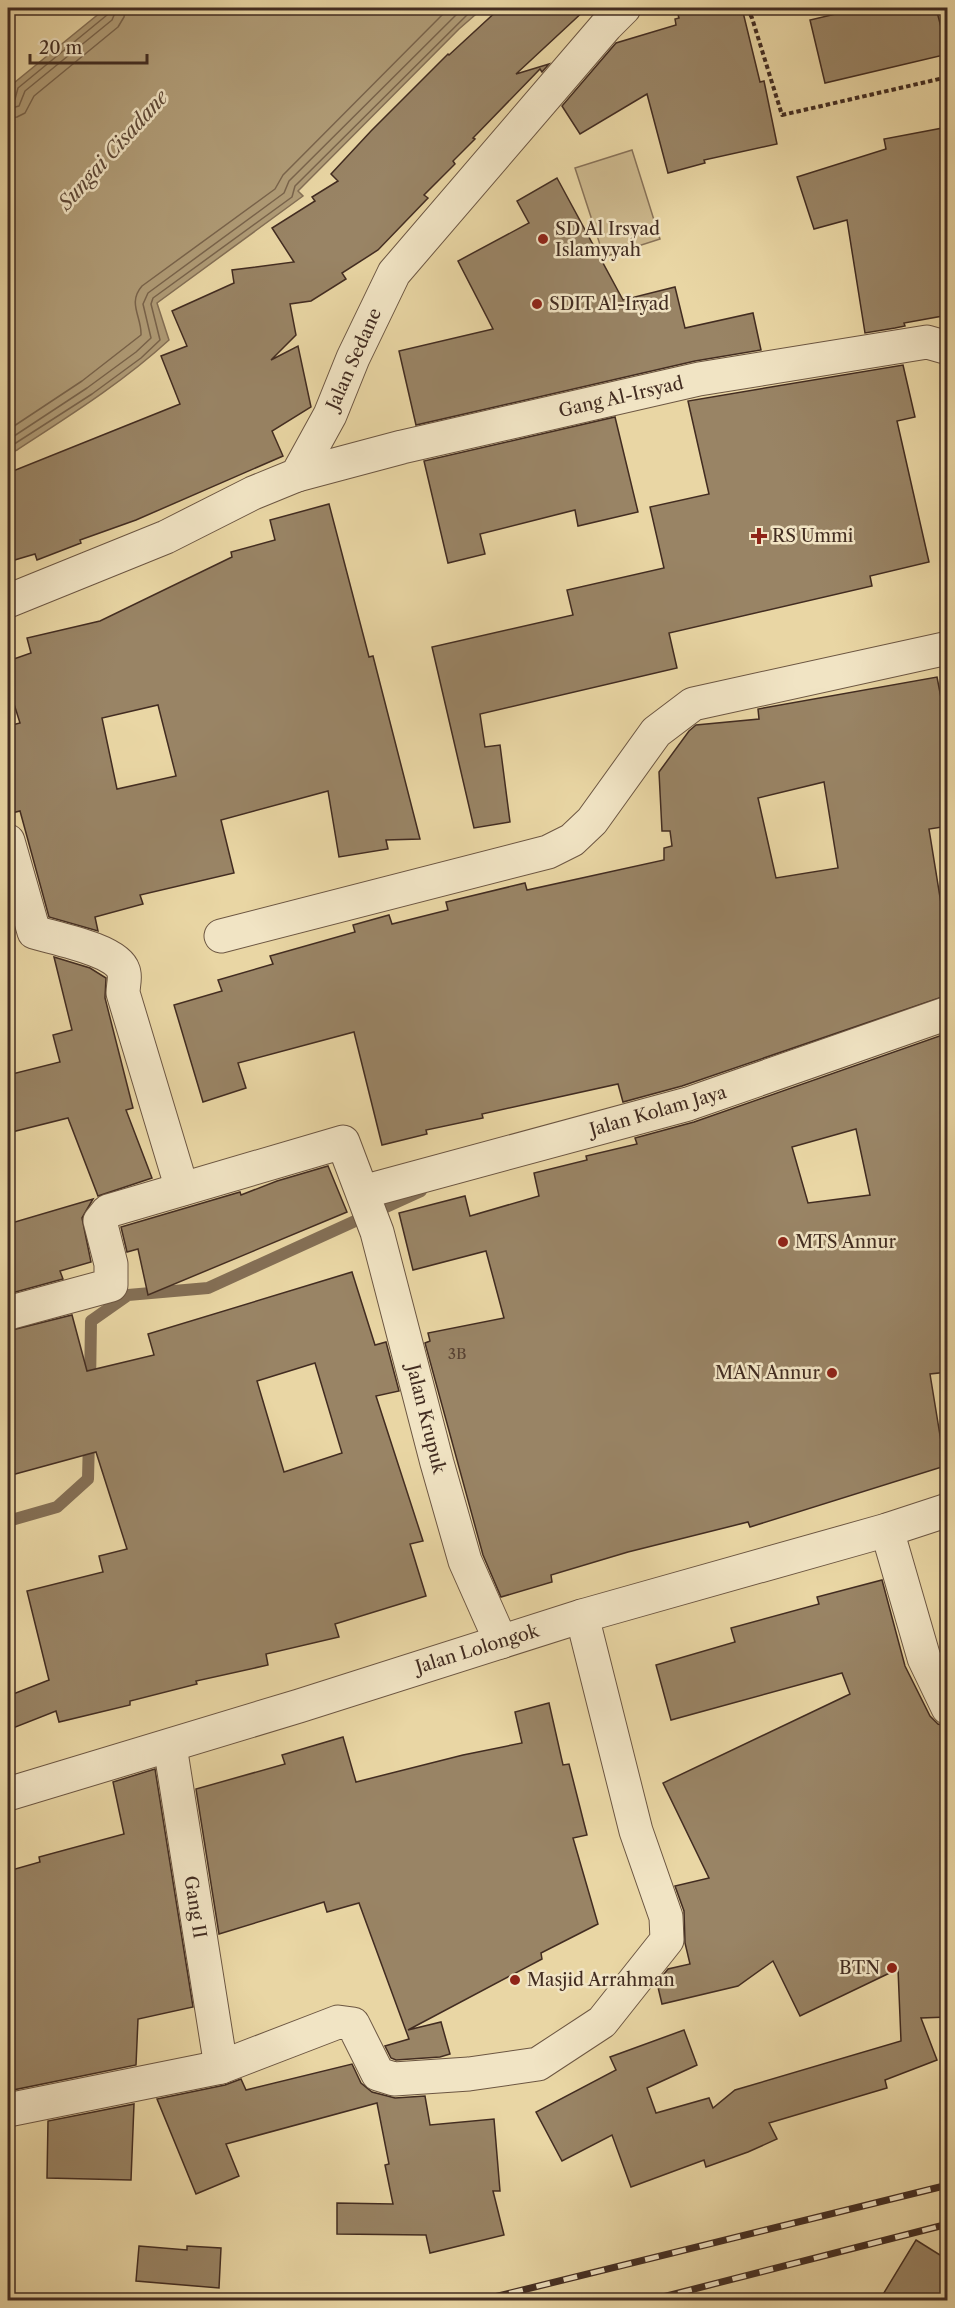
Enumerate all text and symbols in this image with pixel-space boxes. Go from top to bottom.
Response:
scale bar [30,27,147,65]
text: 20 m [39,37,83,59]
water label: Sungai Cisadane [52,84,174,215]
place label: SD Al Irsyad Islamyyah [555,218,660,261]
marker: SD Al Irsyad Islamyyah [536,232,550,246]
place label: SDIT Al-Iryad [549,293,669,315]
marker: SDIT Al-Iryad [530,297,544,311]
street label: Jalan Sedane [321,305,386,416]
street label: Gang Al-Irsyad [556,372,686,422]
place label: RS Ummi [772,525,854,547]
marker: RS Ummi [750,527,768,545]
street label: Jalan Kolam Jaya [584,1081,730,1142]
place label: MTS Annur [795,1231,896,1253]
marker: MTS Annur [776,1235,790,1249]
house number: 3B [448,1344,466,1363]
street label: Jalan Krupuk [401,1359,451,1477]
place label: MAN Annur [715,1362,820,1384]
marker: MAN Annur [825,1366,839,1380]
street label: Jalan Lolongok [410,1619,543,1679]
street label: Gang II [179,1874,211,1940]
place label: BTN [839,1957,880,1979]
marker: BTN [885,1961,899,1975]
place label: Masjid Arrahman [527,1969,675,1991]
marker: Masjid Arrahman [508,1973,522,1987]

